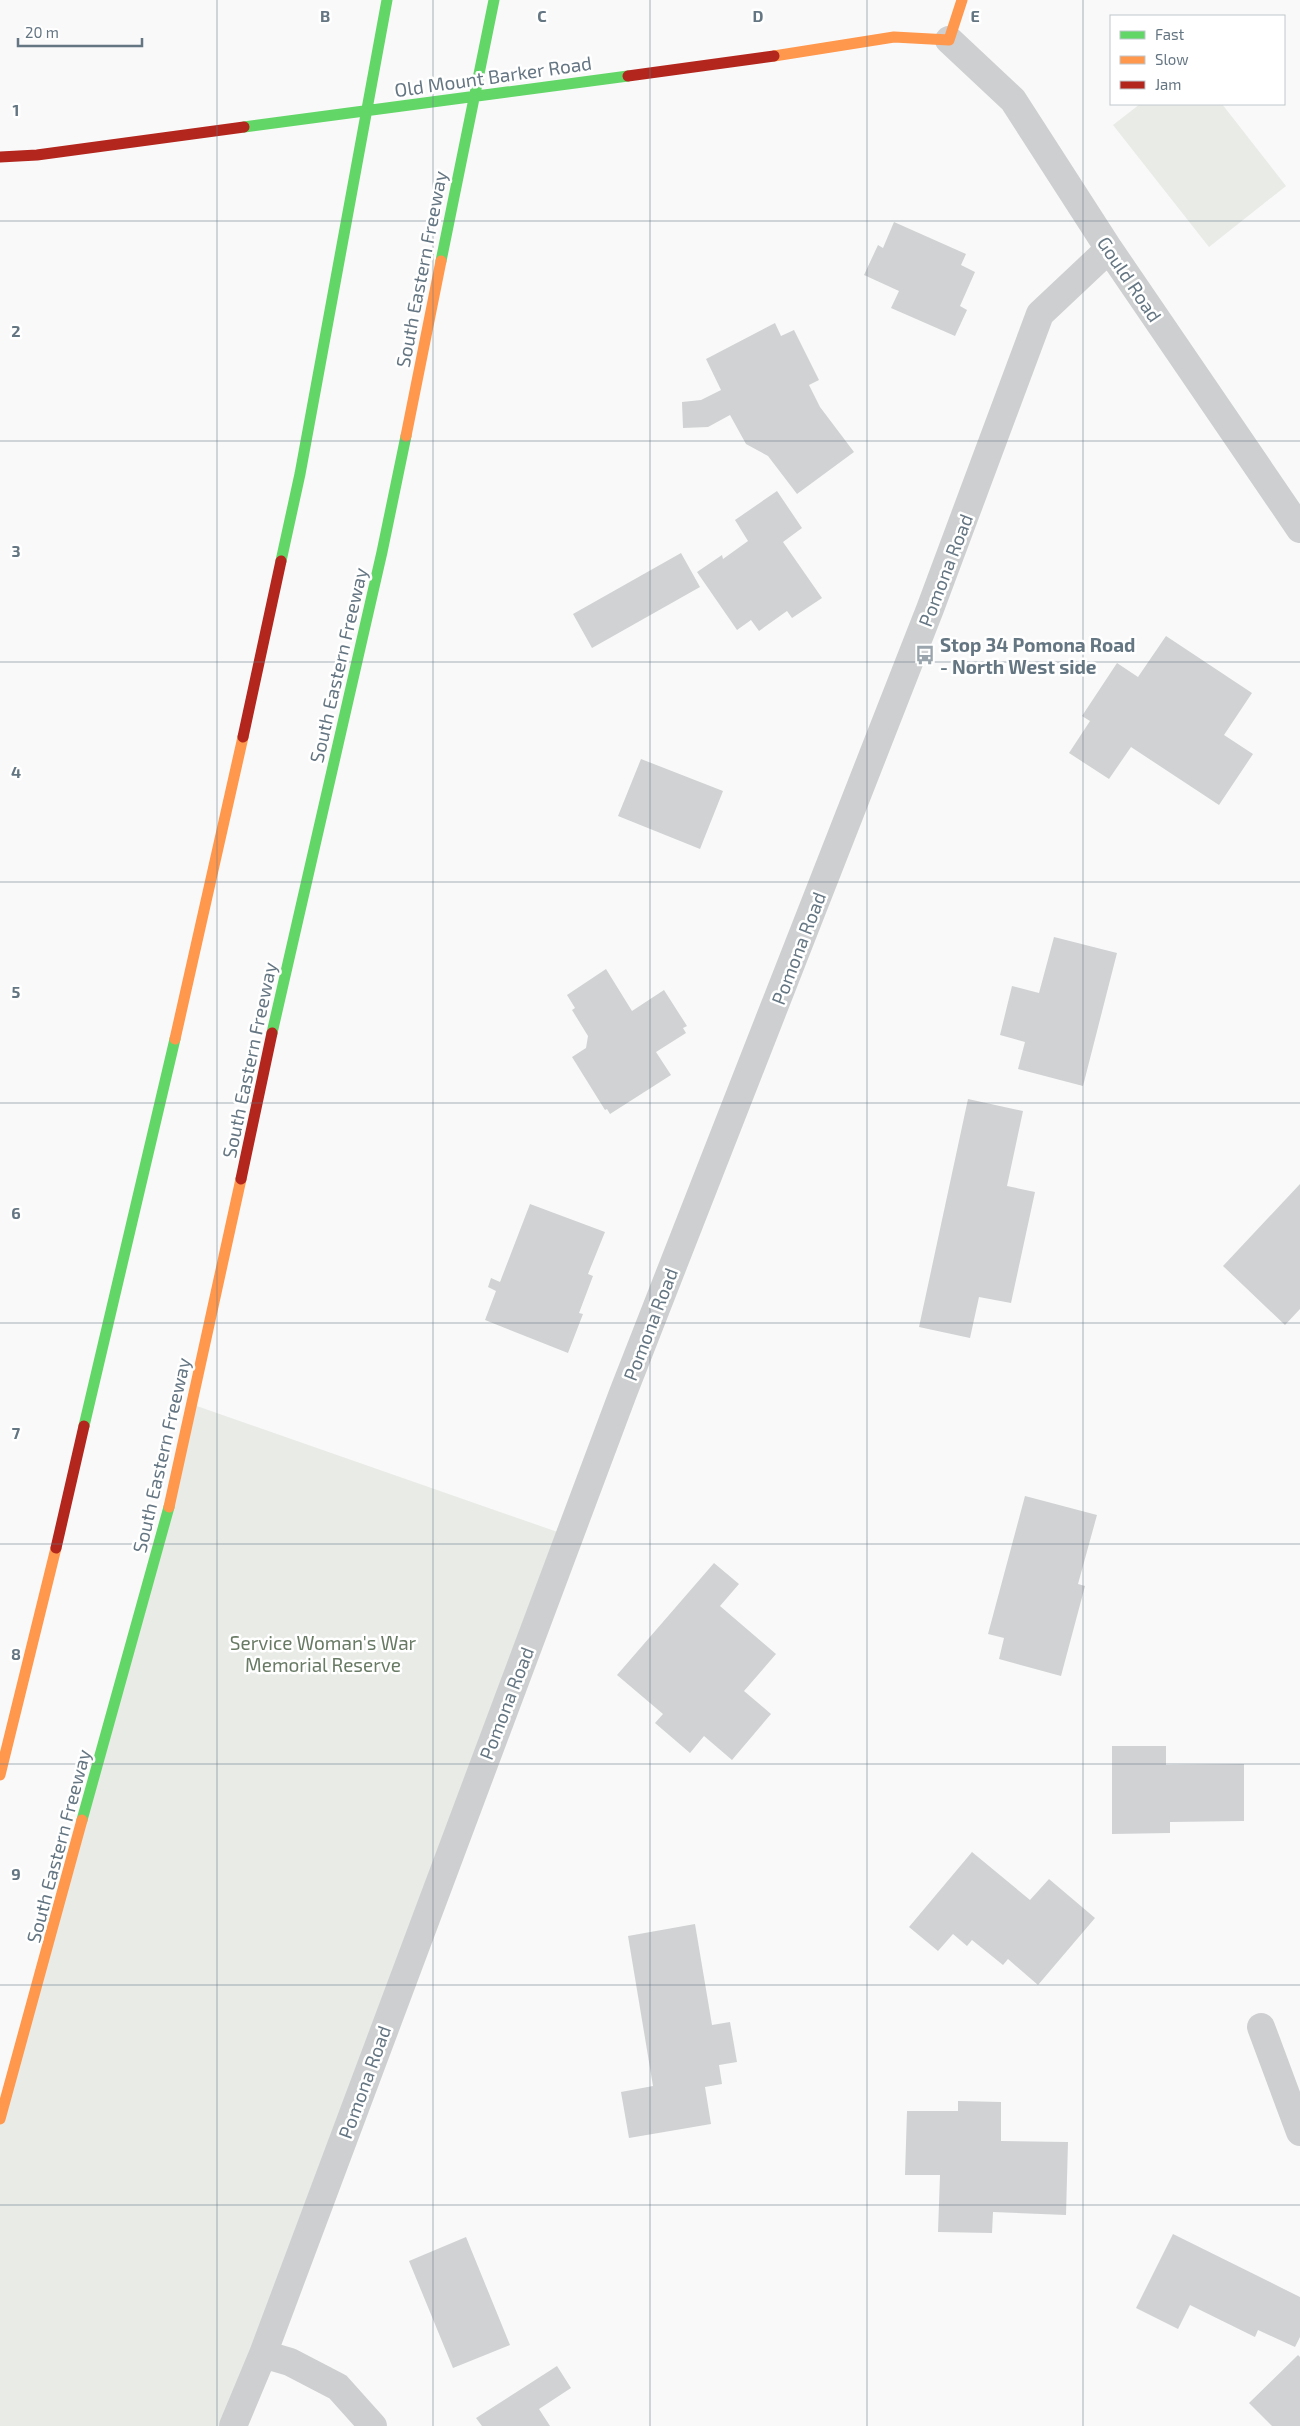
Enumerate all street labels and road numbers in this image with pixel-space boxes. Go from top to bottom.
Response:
street label: Old Mount Barker Road [393,51,593,101]
street label: South Eastern Freeway [391,169,451,369]
street label: Gould Road [1093,232,1167,326]
street label: Pomona Road [913,510,977,630]
street label: South Eastern Freeway [304,565,372,765]
street label: Pomona Road [766,888,830,1008]
street label: South Eastern Freeway [217,960,281,1160]
street label: Pomona Road [618,1264,682,1384]
street label: South Eastern Freeway [127,1355,195,1555]
street label: Pomona Road [474,1643,538,1763]
street label: South Eastern Freeway [21,1747,95,1945]
street label: Pomona Road [333,2022,395,2142]

